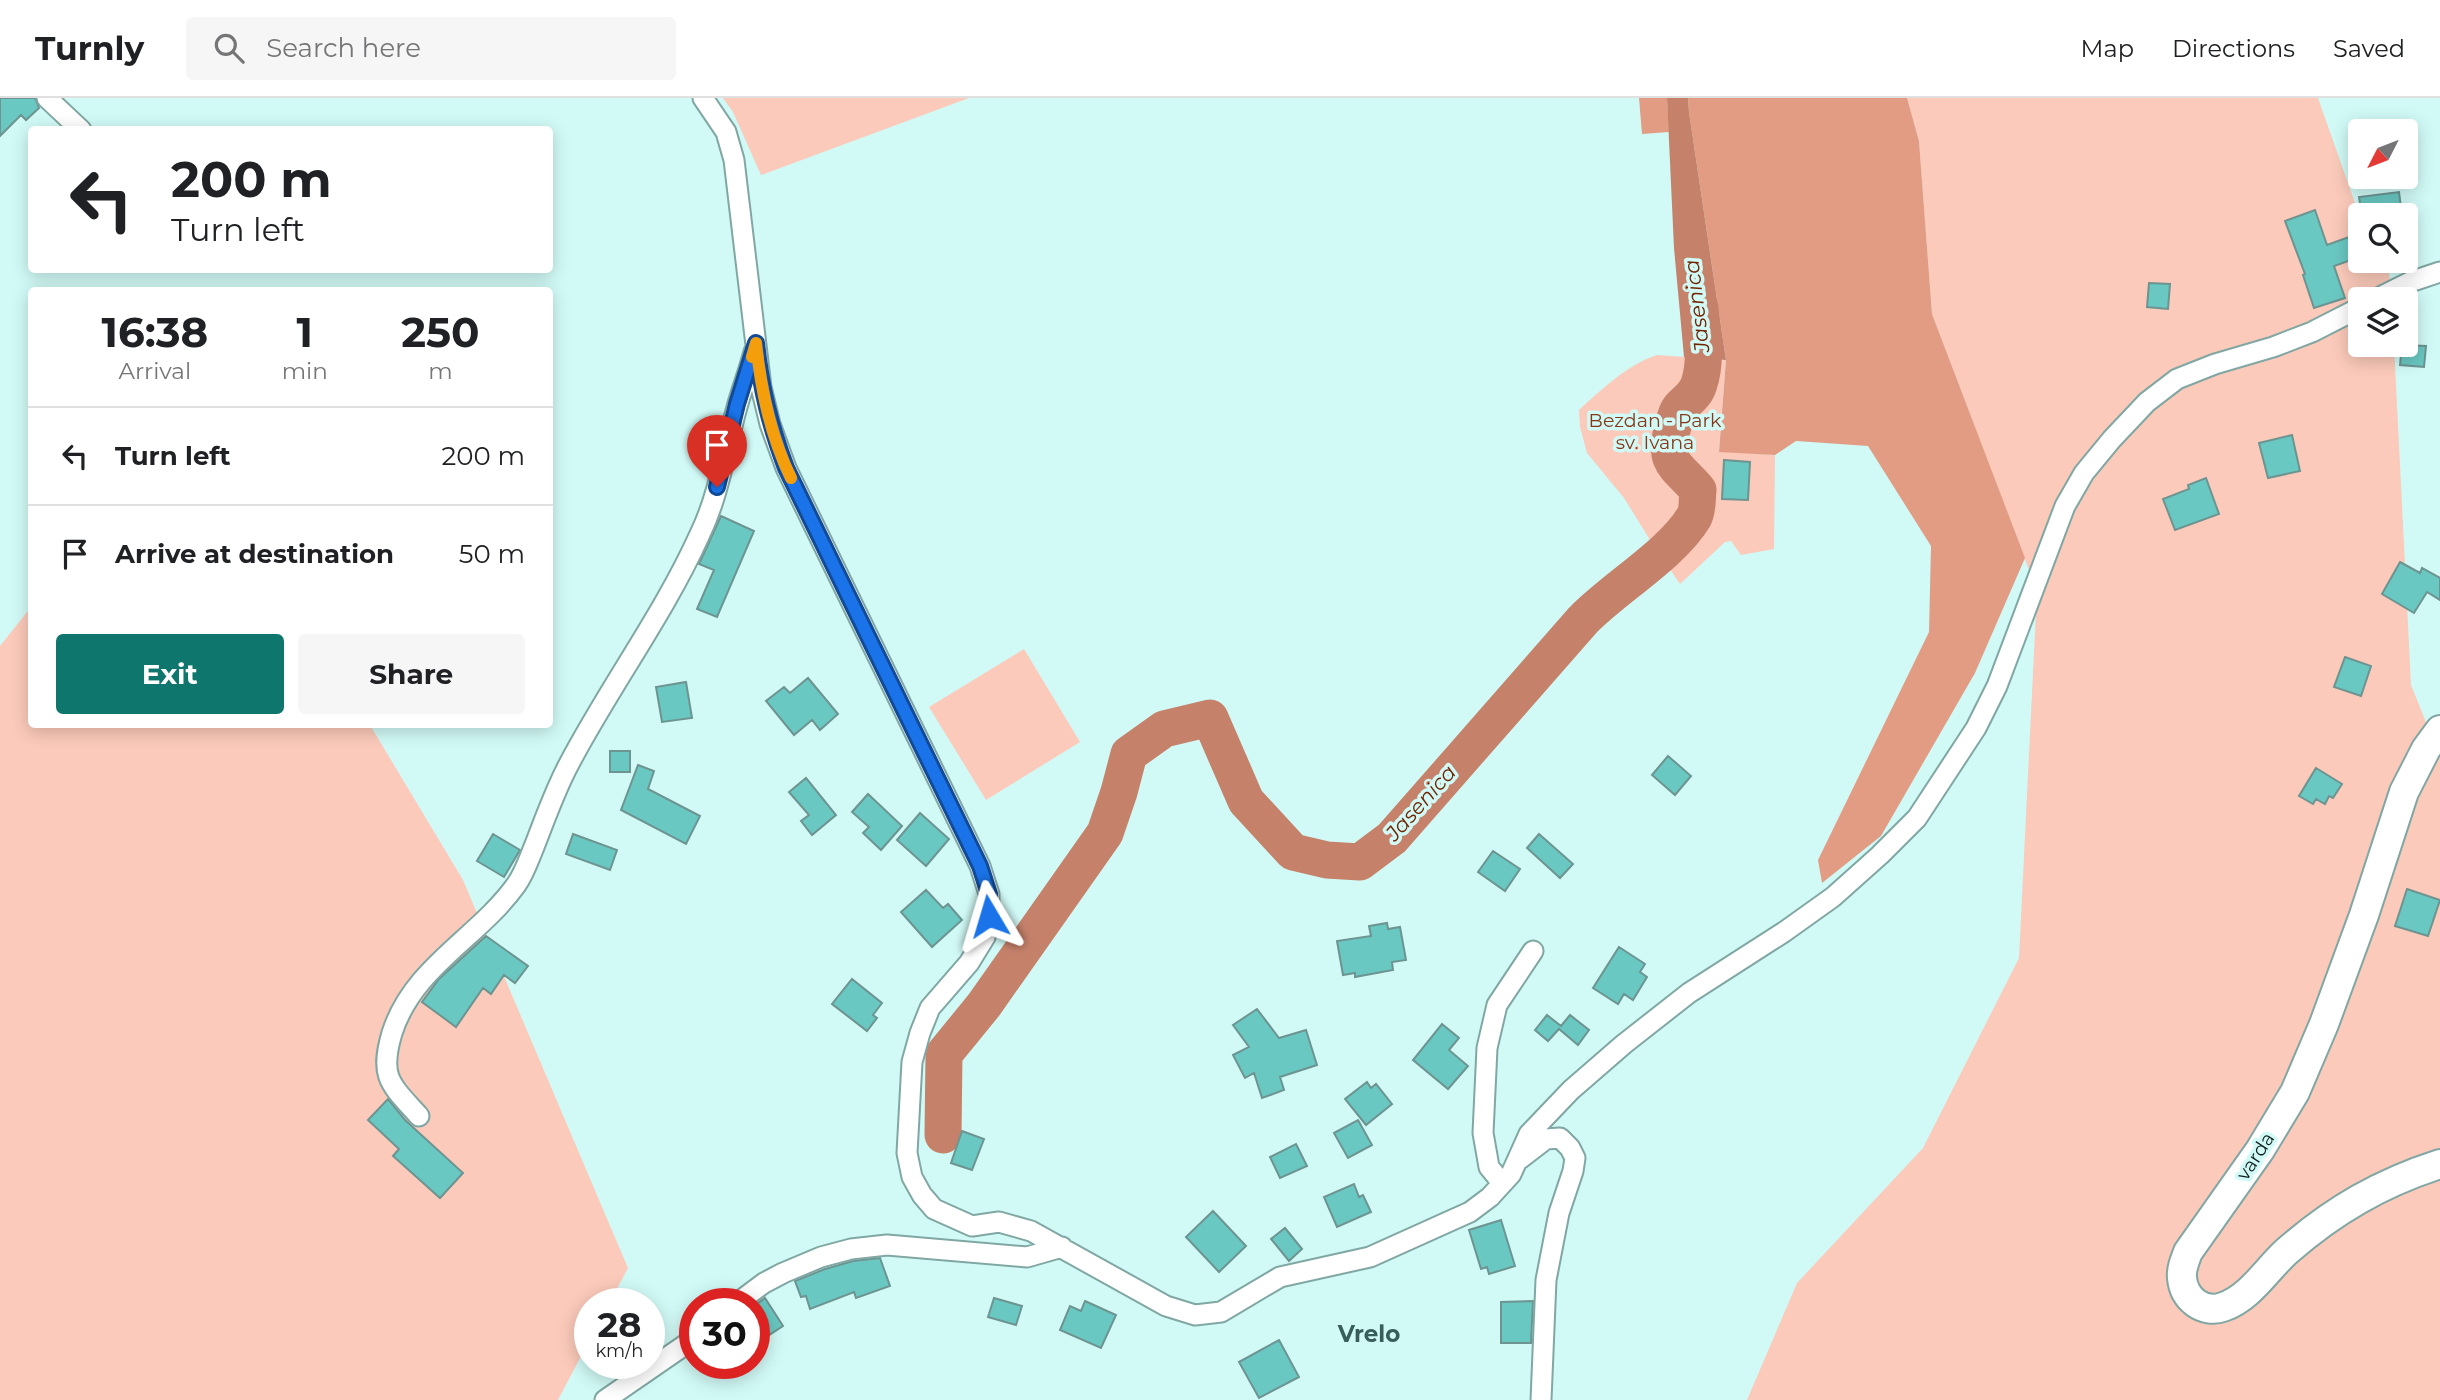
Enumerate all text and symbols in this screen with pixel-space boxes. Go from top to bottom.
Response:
search box [186,17,676,80]
text: Turnly [35,28,144,68]
icon: search [210,29,248,67]
text: Search here [266,32,421,64]
text: Map [2081,34,2134,63]
text: Directions [2172,34,2295,63]
text: Saved [2333,34,2405,63]
north arrow [2348,119,2418,189]
map controls [2348,119,2418,357]
text: 200 m [171,150,332,209]
icon: left [56,154,147,245]
button: search [2348,203,2418,273]
text: Turn left [171,210,305,249]
water label: Jasenica [1678,258,1715,355]
button: layers [2348,287,2418,357]
text: 16:38 [101,306,208,358]
text: 1 [297,306,313,358]
text: 250 [401,306,480,358]
text: Arrival [119,357,191,385]
text: min [282,357,328,385]
text: m [428,357,453,385]
park label: Bezdan - Park sv. Ivana [1589,409,1722,454]
pin [687,415,747,487]
icon: arrive [698,426,736,464]
icon: left [56,437,94,475]
text: Turn left [115,440,231,472]
text: 200 m [441,440,525,472]
icon: arrive [56,535,94,573]
text: Arrive at destination [115,538,394,570]
text: 50 m [459,538,525,570]
button: Exit [56,634,284,714]
button: Share [298,634,525,714]
water label: Jasenica [1379,760,1461,846]
position arrow [952,879,1026,953]
street label: varda [2231,1128,2279,1185]
speed limit sign: 30 [679,1288,770,1379]
text: 28 [598,1303,641,1346]
district label: Vrelo [1337,1320,1400,1348]
text: km/h [595,1340,644,1362]

